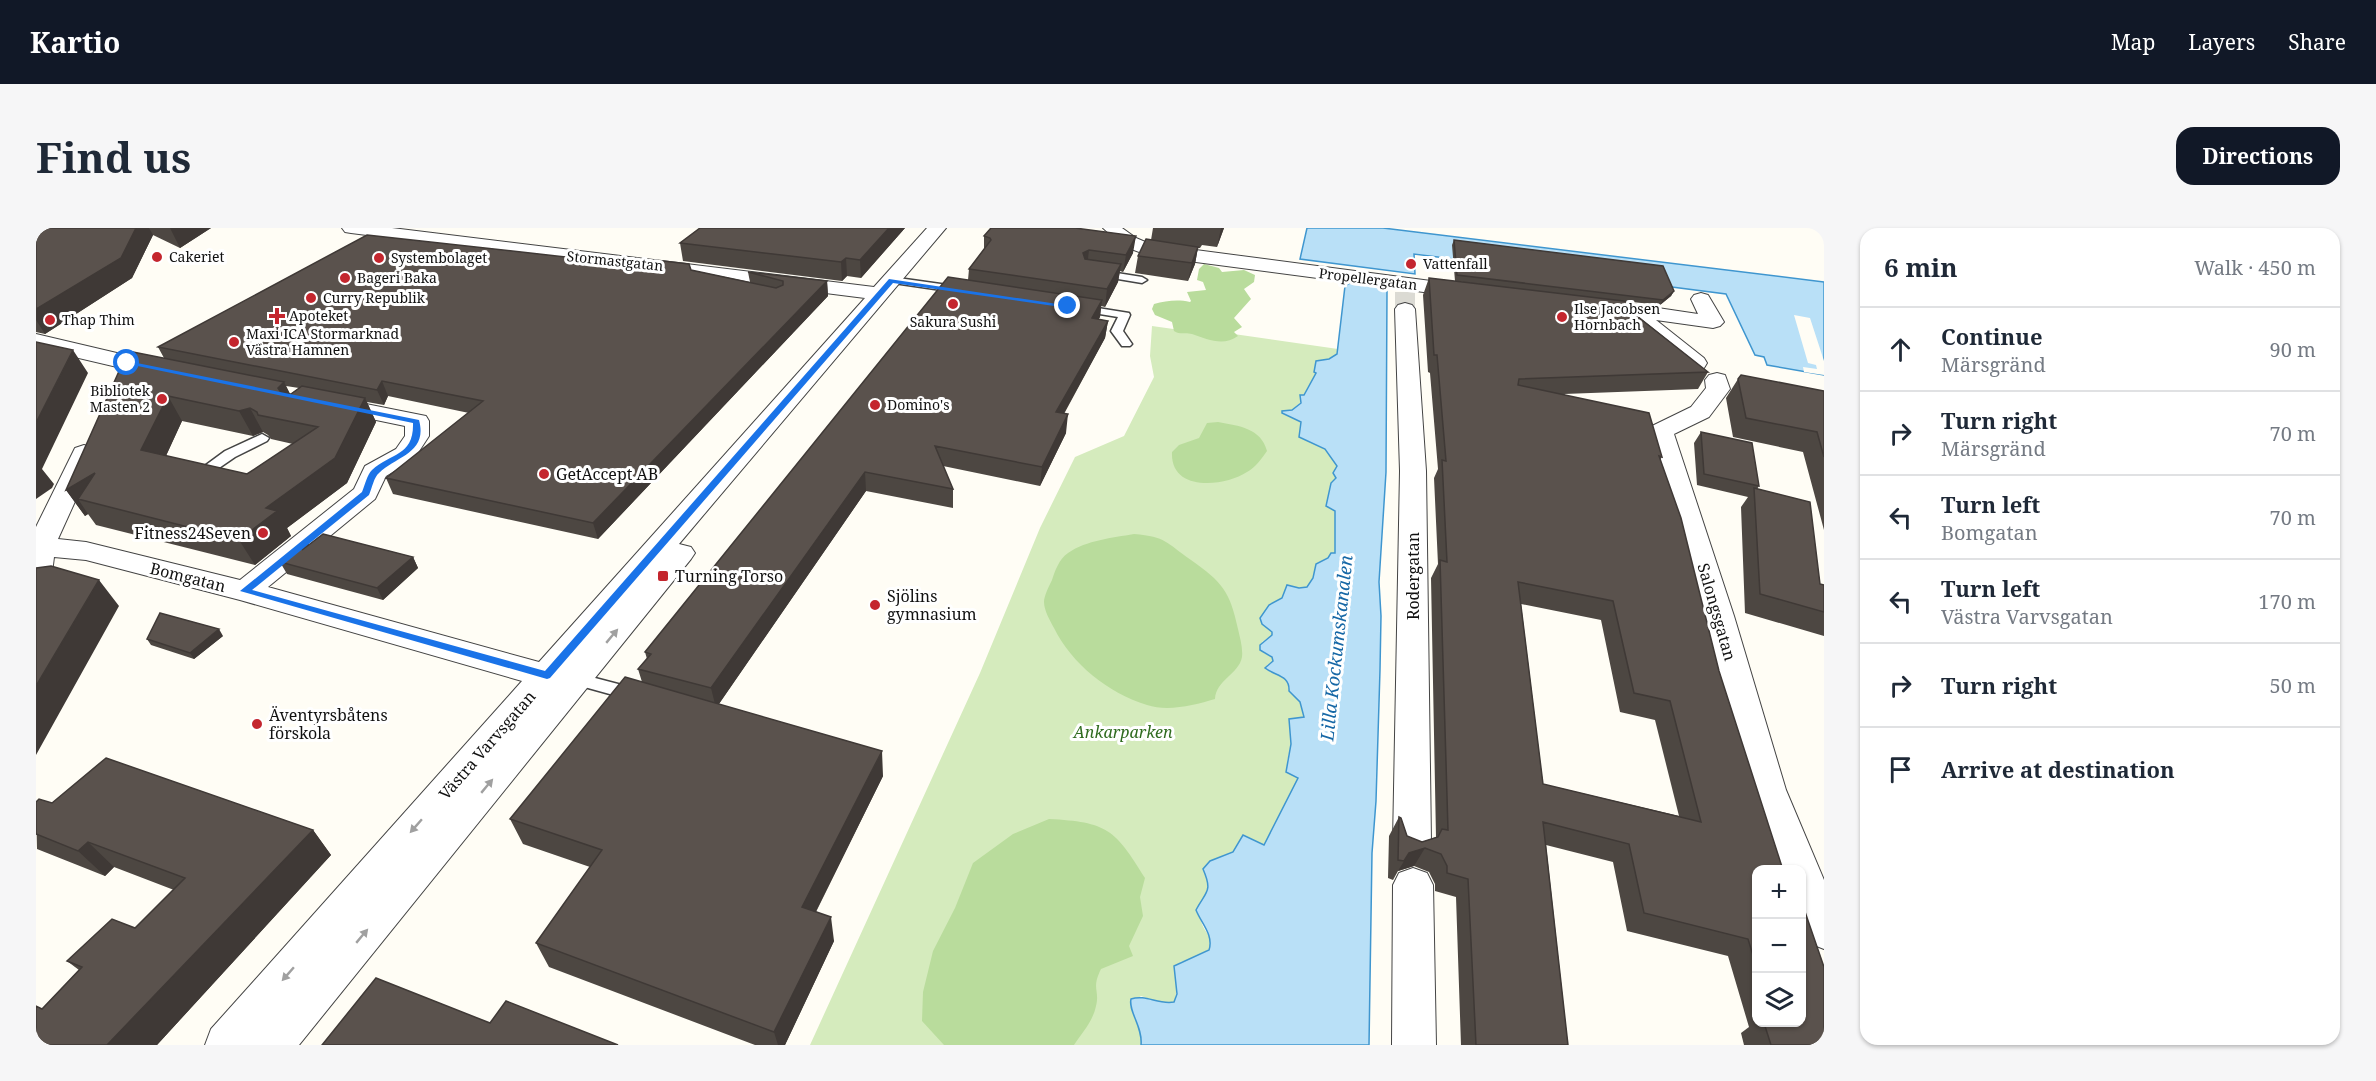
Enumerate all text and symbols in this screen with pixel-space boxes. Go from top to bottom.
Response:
text: Kartio [30,23,120,61]
text: Map [2111,28,2155,56]
text: Layers [2188,28,2255,56]
text: Share [2288,28,2346,56]
button: Directions [2176,127,2340,185]
text: Find us [36,128,191,185]
street label: Stormastgatan [566,246,664,275]
place label: Cakeriet [169,247,224,266]
place label: Systembolaget [391,248,487,267]
text: 6 min [1884,249,1958,285]
marker: Cakeriet [150,250,164,264]
marker: Systembolaget [372,251,386,265]
place label: Vattenfall [1423,254,1488,273]
text: Walk · 450 m [2194,254,2316,281]
marker: Vattenfall [1404,257,1418,271]
street label: Propellergatan [1318,263,1418,294]
place label: Bageri Baka [357,268,437,287]
marker: Bageri Baka [338,271,352,285]
place label: Curry Republik [323,288,426,307]
marker: Curry Republik [304,291,318,305]
route end [1054,292,1080,318]
marker: Sakura Sushi [946,297,960,311]
place label: Ilse Jacobsen Hornbach [1574,299,1660,334]
place label: Apoteket [289,306,348,325]
marker: Apoteket [270,309,284,323]
place label: Thap Thim [62,310,135,329]
marker: Ilse Jacobsen Hornbach [1555,310,1569,324]
place label: Sakura Sushi [910,312,997,331]
marker: Thap Thim [43,313,57,327]
text: Continue [1941,321,2043,351]
place label: Maxi ICA Stormarknad Västra Hamnen [246,324,399,359]
icon: ahead [1884,333,1917,366]
marker: Maxi ICA Stormarknad Västra Hamnen [227,335,241,349]
text: 90 m [2270,336,2316,363]
route start [113,349,139,375]
text: Märsgränd [1941,351,2046,378]
place label: Bibliotek Masten 2 [90,381,151,416]
marker: Bibliotek Masten 2 [155,392,169,406]
place label: Domino's [887,395,949,414]
marker: Domino's [868,398,882,412]
text: Turn right [1941,405,2057,435]
icon: right [1884,417,1917,450]
text: 70 m [2270,420,2316,447]
text: Märsgränd [1941,435,2046,462]
place label: GetAccept AB [556,463,658,485]
marker: GetAccept AB [537,467,551,481]
text: Turn left [1941,489,2040,519]
icon: left [1884,501,1917,534]
text: 70 m [2270,504,2316,531]
text: Bomgatan [1941,519,2038,546]
place label: Fitness24Seven [134,522,251,544]
marker: Fitness24Seven [256,526,270,540]
street label: Rodergatan [1402,532,1424,620]
water label: Lilla Kockumskanalen [1314,554,1358,743]
street label: Bomgatan [148,557,228,597]
street label: Salongsgatan [1693,561,1741,663]
place label: Turning Torso [675,565,783,587]
marker: Turning Torso [656,569,670,583]
text: Turn left [1941,573,2040,603]
place label: Sjölins gymnasium [887,585,977,625]
icon: left [1884,585,1917,618]
text: 170 m [2258,588,2316,615]
marker: Sjölins gymnasium [868,598,882,612]
text: Västra Varvsgatan [1941,603,2113,630]
one-way arrow [605,629,617,644]
icon: right [1884,669,1917,702]
text: Turn right [1941,670,2057,700]
text: 50 m [2270,672,2316,699]
street label: Västra Varvsgatan [434,686,540,804]
place label: Äventyrsbåtens förskola [269,704,388,744]
marker: Äventyrsbåtens förskola [250,717,264,731]
park label: Ankarparken [1073,721,1173,743]
icon: arrive [1884,753,1917,786]
text: Arrive at destination [1941,754,2175,784]
one-way arrow [480,778,493,794]
one-way arrow [409,819,423,834]
map controls [1752,865,1806,1027]
button: + [1752,865,1806,919]
button: − [1752,919,1806,973]
one-way arrow [355,928,368,944]
one-way arrow [282,966,295,981]
button: layers [1752,973,1806,1027]

